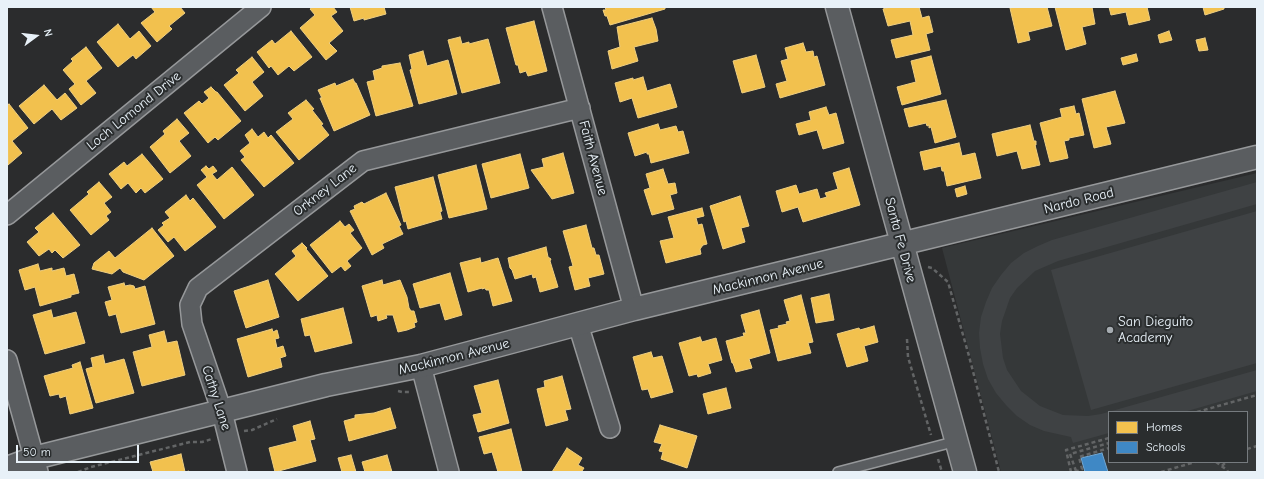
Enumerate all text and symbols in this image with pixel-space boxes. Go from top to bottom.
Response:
north arrow [16,16,56,56]
text: N [41,28,55,38]
street label: Loch Lomond Drive [84,68,184,154]
street label: Faith Avenue [575,119,611,197]
street label: Orkney Lane [290,160,360,220]
street label: Nardo Road [1042,184,1116,218]
street label: Santa Fe Drive [881,196,919,284]
street label: Mackinnon Avenue [711,255,825,299]
place label: San Dieguito Academy [1118,314,1193,346]
marker: San Dieguito Academy [1105,325,1115,335]
street label: Mackinnon Avenue [397,335,511,379]
street label: Cathy Lane [198,364,234,432]
legend [1108,411,1248,463]
text: Homes [1146,420,1182,434]
scale bar [18,437,141,463]
text: Schools [1146,440,1185,454]
text: 50 m [23,445,51,459]

